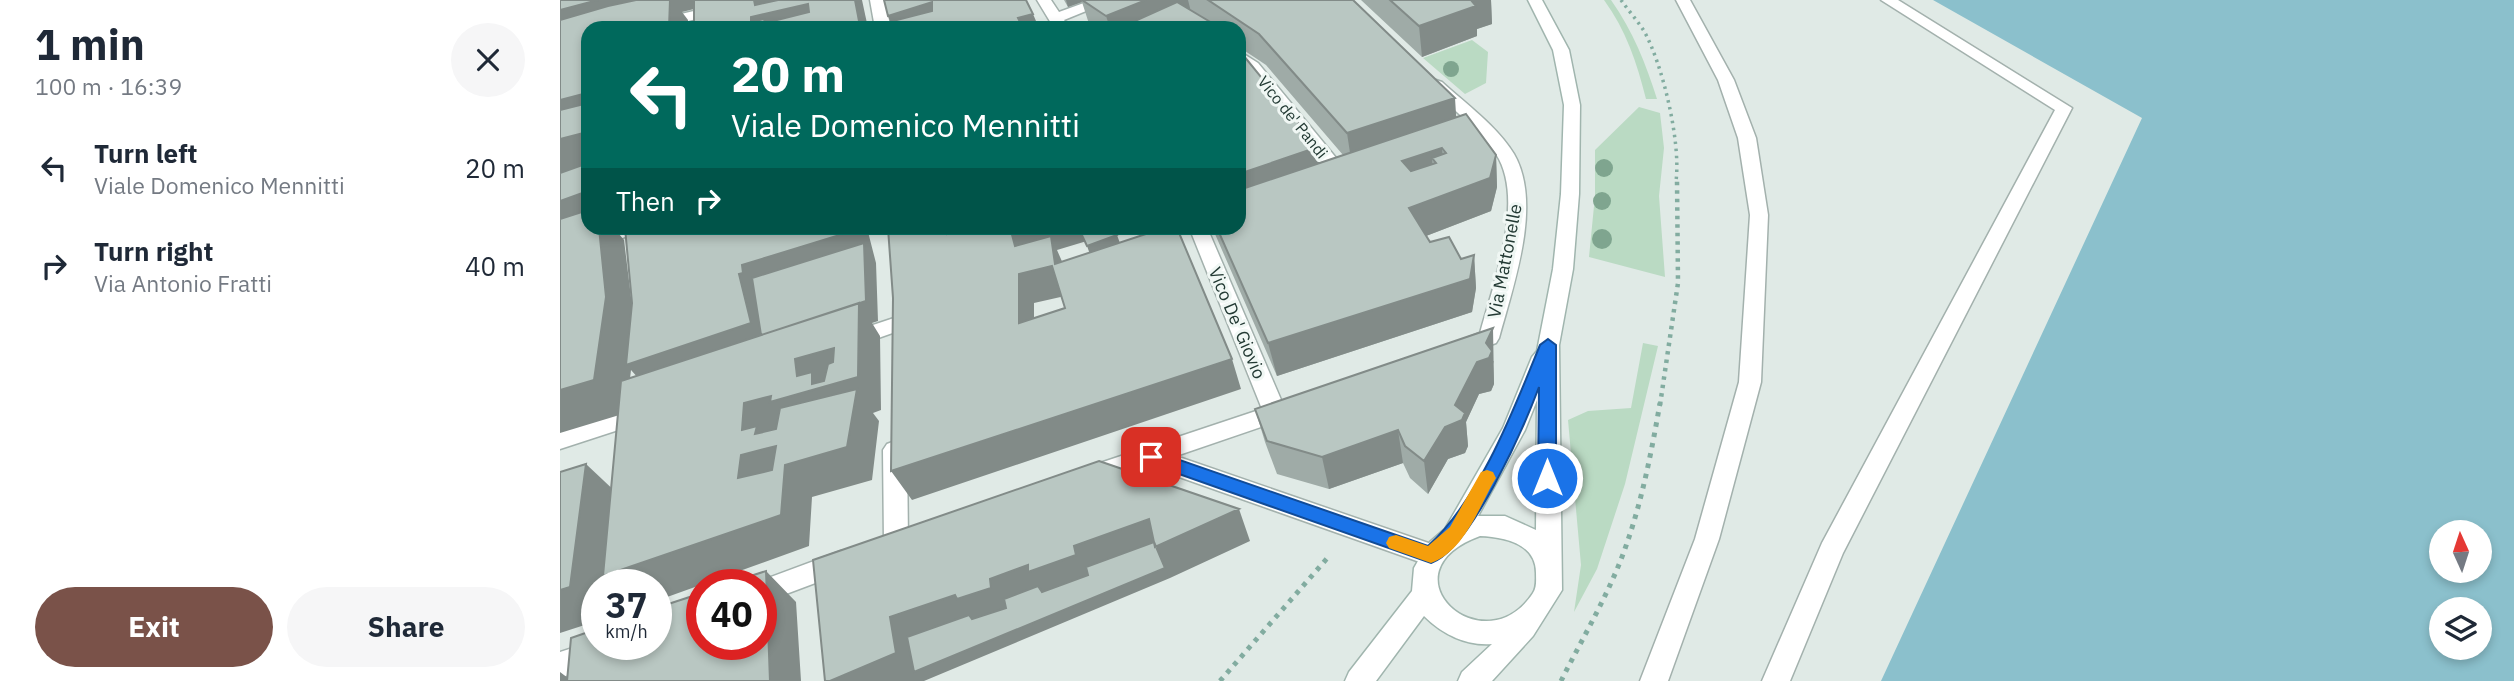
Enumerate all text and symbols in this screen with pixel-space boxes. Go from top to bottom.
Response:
text: 1 min [35,17,145,72]
button: close [451,23,525,97]
text: 20 m [731,42,845,105]
icon: left [616,49,707,140]
text: 100 m · 16:39 [35,71,182,101]
street label: Vico de' Pandi [1254,72,1332,162]
text: Viale Domenico Mennitti [731,104,1080,146]
text: Turn left [94,136,197,170]
icon: left [35,149,73,187]
text: 20 m [465,151,525,185]
text: Viale Domenico Mennitti [94,170,345,200]
icon: right [689,182,727,220]
text: Then [616,184,675,218]
street label: Via Mattonelle [1482,202,1527,320]
text: Turn right [94,234,213,268]
icon: right [35,247,73,285]
text: 40 m [465,249,525,283]
street label: Vico De' Giovio [1204,263,1271,382]
text: Via Antonio Fratti [94,268,272,298]
pin [1121,427,1181,487]
icon: arrive [1132,438,1170,476]
position arrow [1510,441,1584,515]
north arrow [2429,520,2492,583]
map controls [2429,520,2492,660]
speed limit sign: 40 [686,569,777,660]
text: 37 [605,582,648,628]
button: Exit [35,587,273,667]
button: Share [287,587,525,667]
button: layers [2429,597,2492,660]
text: km/h [605,620,648,643]

